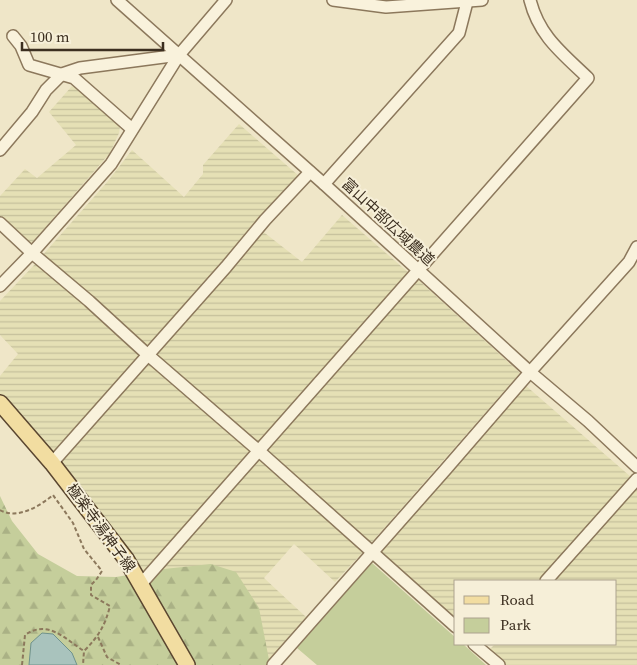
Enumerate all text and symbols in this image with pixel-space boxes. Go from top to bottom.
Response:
scale bar [22,20,164,52]
text: 100 m [30,26,70,47]
street label: 富山中部広域農道 [337,173,439,270]
street label: 極楽寺湯神子線 [62,479,141,576]
legend [454,580,617,645]
text: Road [500,589,534,610]
text: Park [500,614,532,635]

